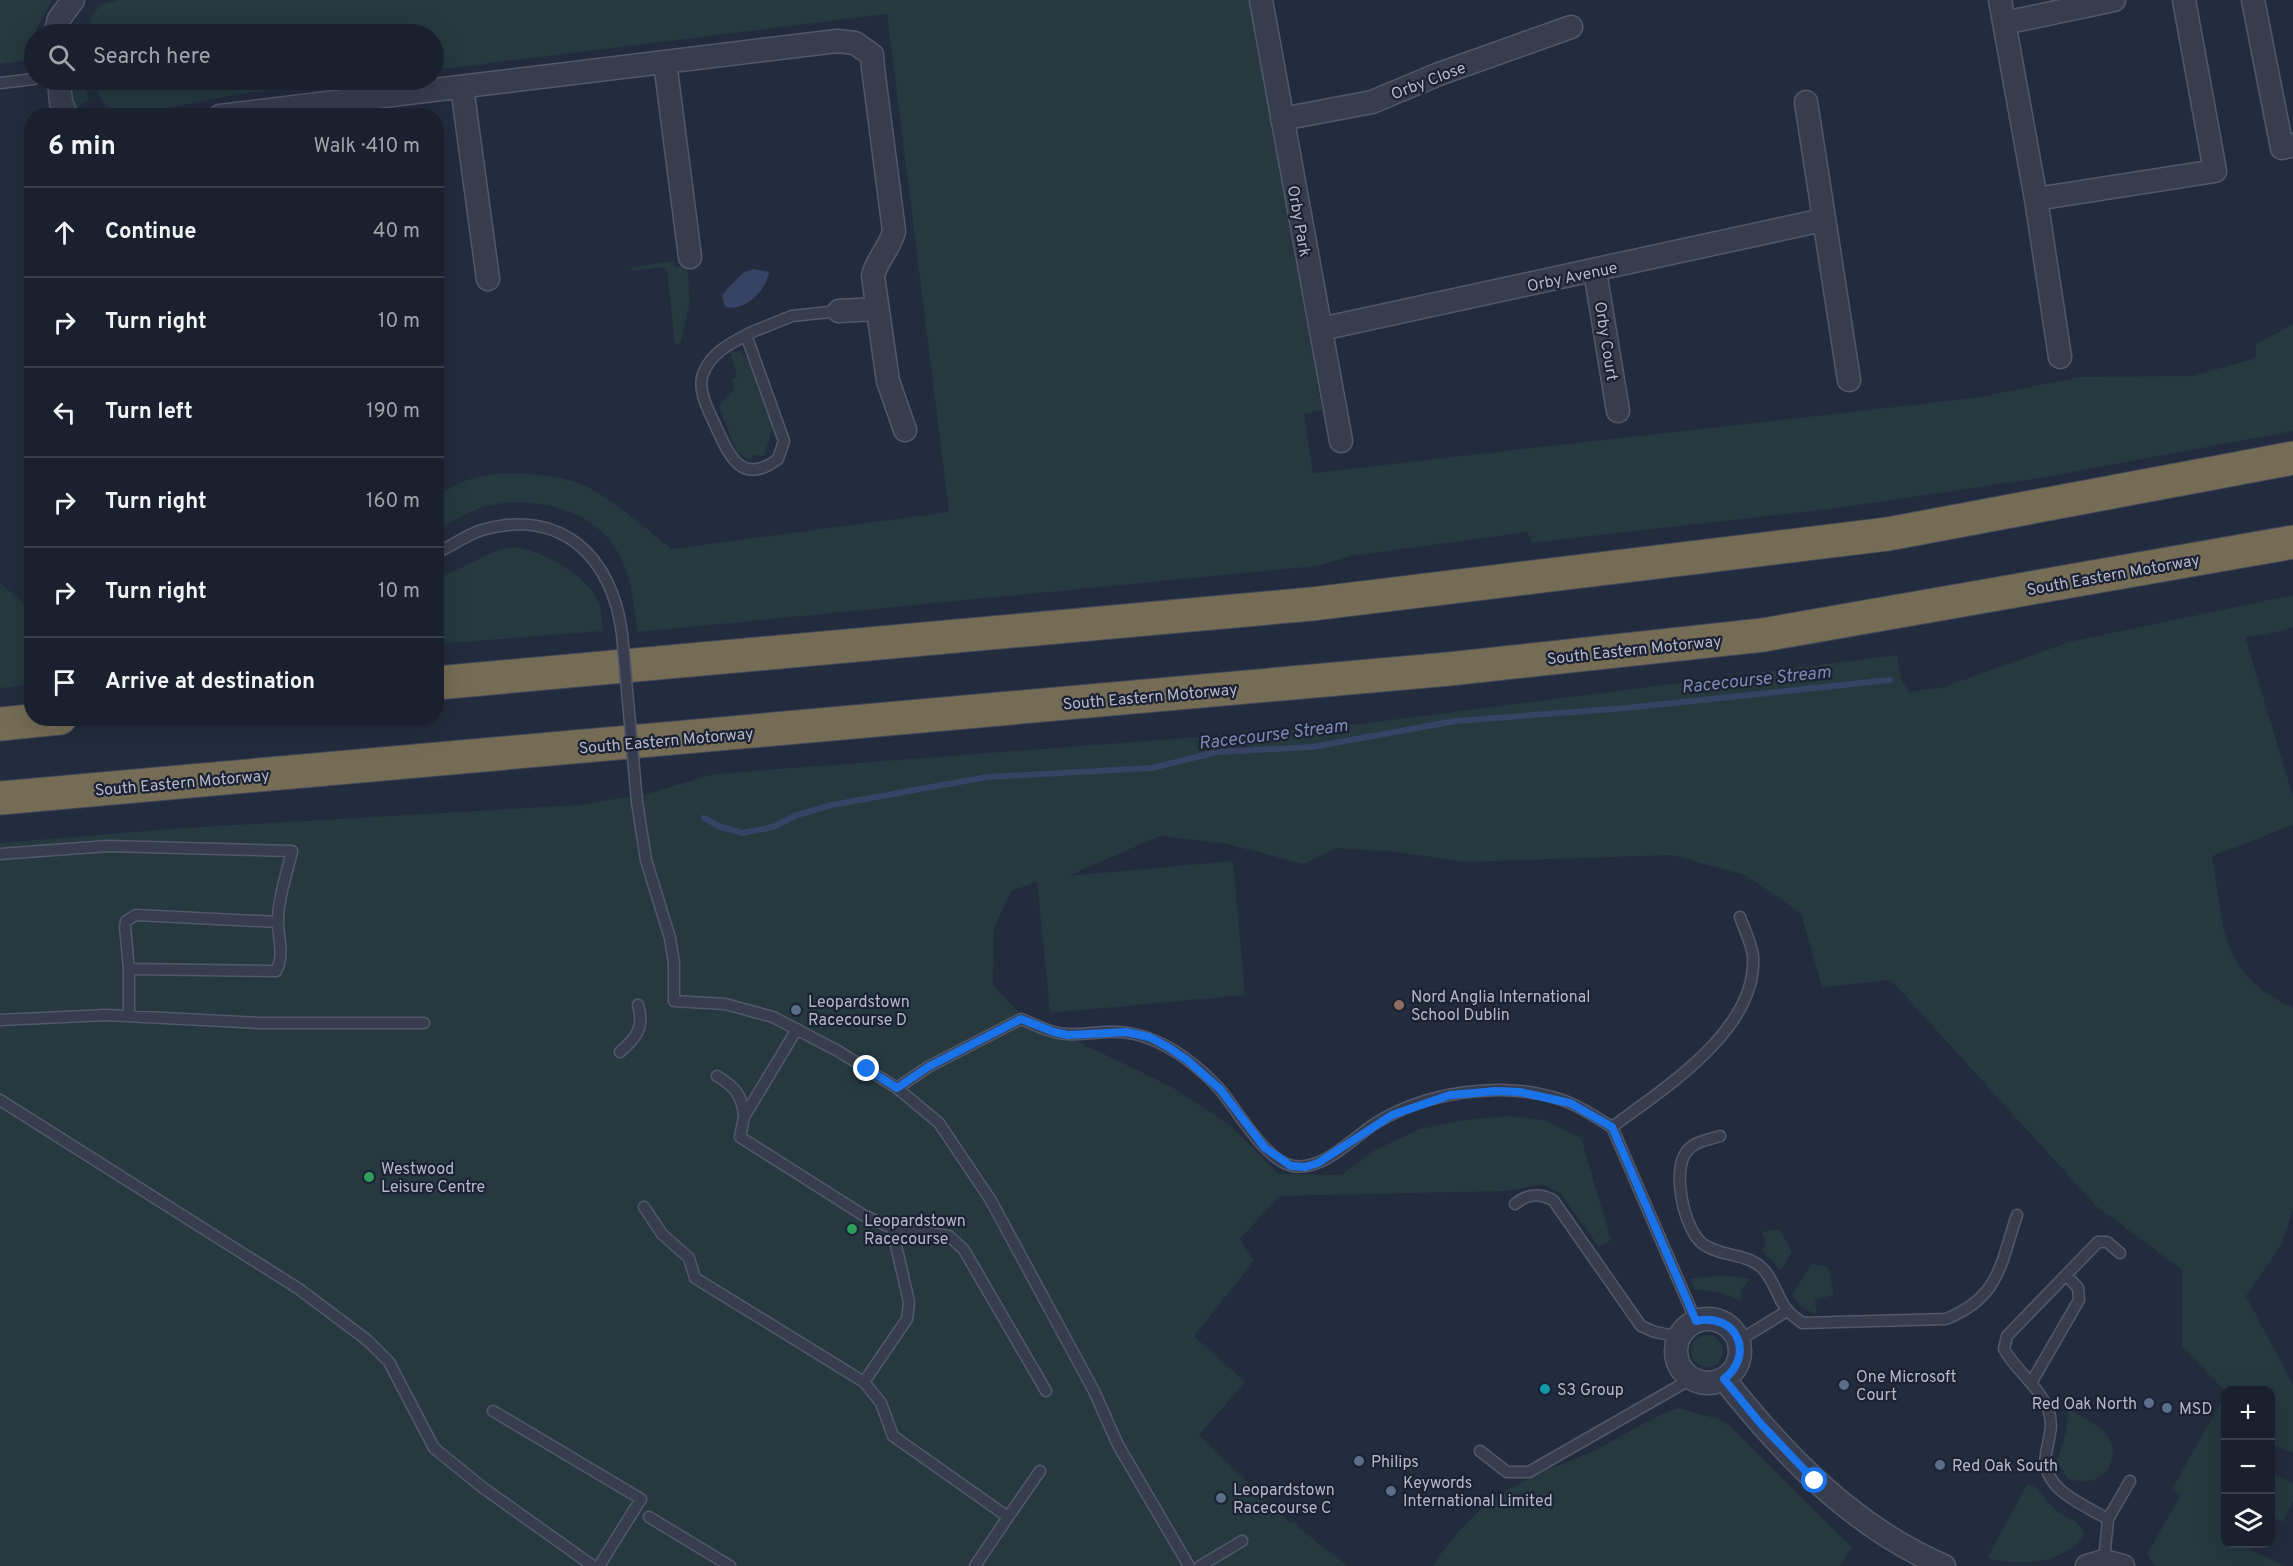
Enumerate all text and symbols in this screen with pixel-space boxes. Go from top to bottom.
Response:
search box [24,24,444,90]
icon: search [45,41,78,74]
text: Search here [93,44,211,71]
street label: Orby Close [1389,59,1469,105]
text: 6 min [48,131,116,164]
text: Walk · 410 m [314,134,420,160]
street label: Orby Park [1282,184,1314,259]
icon: ahead [48,216,81,249]
text: Continue [105,219,196,246]
text: 40 m [373,219,420,245]
street label: Orby Avenue [1525,259,1619,297]
street label: Orby Court [1589,300,1621,382]
icon: right [48,306,81,339]
text: Turn right [105,309,207,336]
text: 10 m [378,309,420,335]
icon: left [48,396,81,429]
text: Turn left [105,399,193,426]
text: 190 m [366,399,420,425]
icon: right [48,486,81,519]
text: Turn right [105,489,207,516]
text: 160 m [366,489,420,515]
street label: South Eastern Motorway [2025,551,2201,601]
icon: right [48,576,81,609]
text: Turn right [105,579,207,606]
text: 10 m [378,579,420,605]
street label: South Eastern Motorway [1546,632,1722,670]
water label: Racecourse Stream [1680,661,1832,700]
icon: arrive [48,666,81,699]
text: Arrive at destination [105,669,315,696]
street label: South Eastern Motorway [1062,680,1238,716]
water label: Racecourse Stream [1197,715,1349,756]
street label: South Eastern Motorway [578,724,754,760]
street label: South Eastern Motorway [94,766,270,802]
place label: Nord Anglia International School Dublin [1411,988,1590,1026]
place label: Leopardstown Racecourse D [808,993,910,1031]
marker: Nord Anglia International School Dublin [1392,998,1406,1012]
marker: Leopardstown Racecourse D [789,1003,803,1017]
route end [853,1055,879,1081]
place label: Westwood Leisure Centre [381,1160,485,1198]
marker: Westwood Leisure Centre [362,1170,376,1184]
place label: Leopardstown Racecourse [864,1212,966,1250]
marker: Leopardstown Racecourse [845,1222,859,1236]
place label: One Microsoft Court [1856,1368,1957,1406]
marker: One Microsoft Court [1837,1378,1851,1392]
place label: S3 Group [1557,1381,1624,1401]
marker: S3 Group [1538,1382,1552,1396]
map controls [2221,1386,2275,1548]
button: + [2221,1386,2275,1440]
place label: Red Oak North [2032,1395,2137,1415]
marker: Red Oak North [2142,1396,2156,1410]
place label: MSD [2179,1400,2212,1420]
marker: MSD [2160,1401,2174,1415]
button: − [2221,1440,2275,1494]
place label: Philips [1371,1453,1419,1473]
marker: Philips [1352,1454,1366,1468]
place label: Red Oak South [1952,1457,2058,1477]
marker: Red Oak South [1933,1458,1947,1472]
route start [1801,1467,1827,1493]
place label: Keywords International Limited [1403,1474,1553,1512]
place label: Leopardstown Racecourse C [1233,1481,1335,1519]
marker: Keywords International Limited [1384,1484,1398,1498]
marker: Leopardstown Racecourse C [1214,1491,1228,1505]
button: layers [2221,1494,2275,1548]

